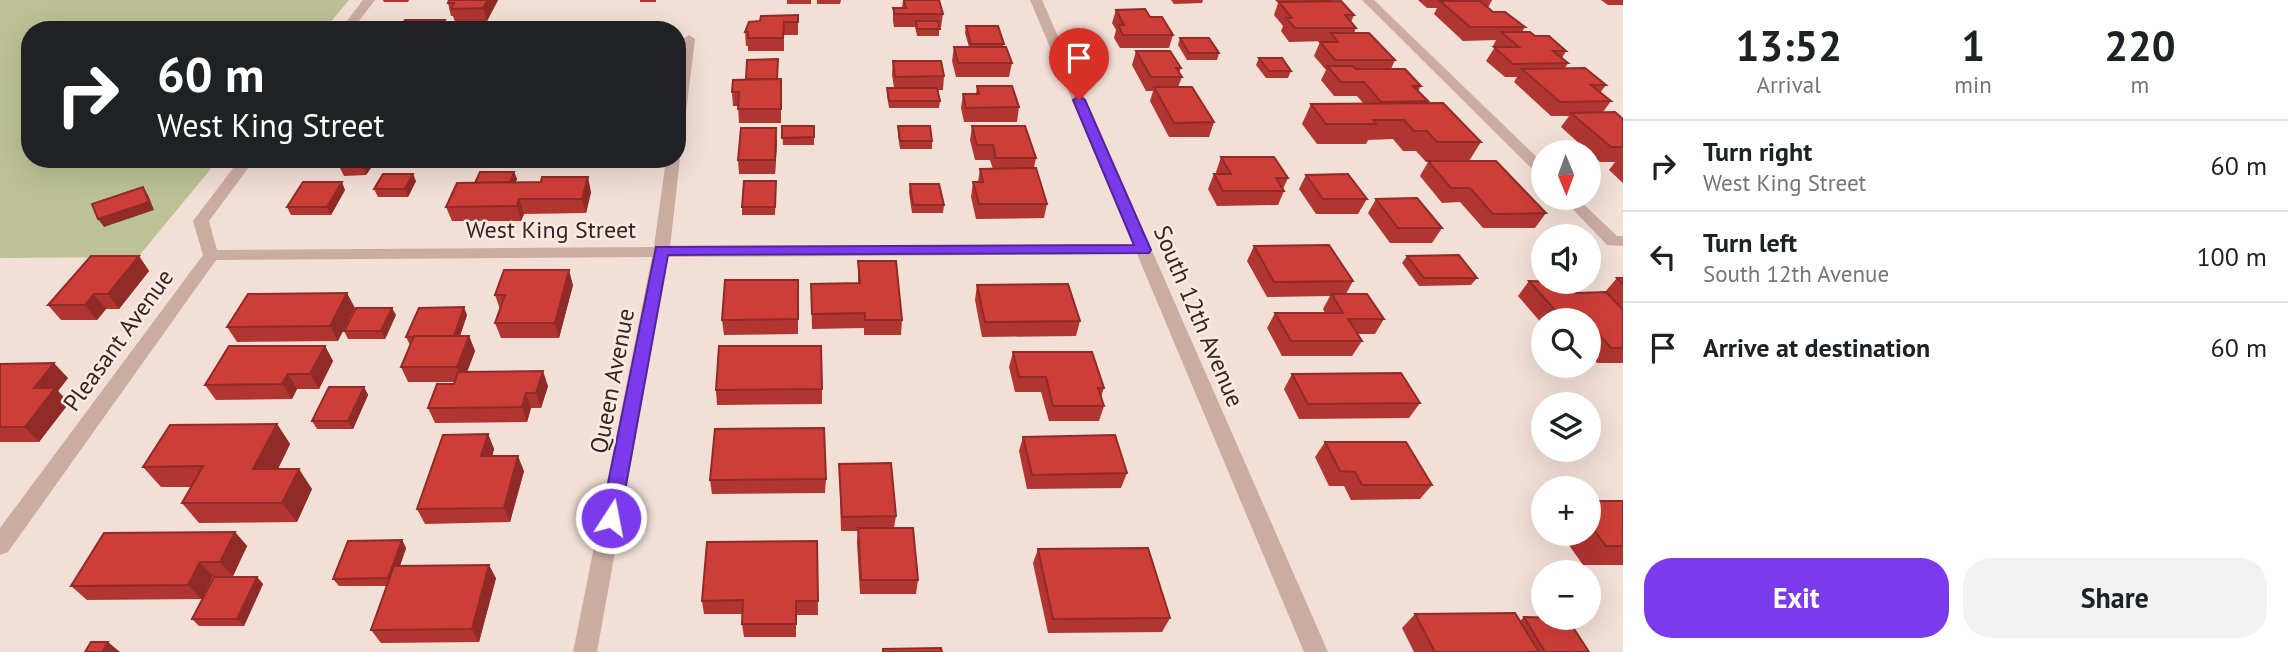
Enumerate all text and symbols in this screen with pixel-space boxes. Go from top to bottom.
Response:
text: 13:52 [1735,18,1842,73]
text: 1 [1961,18,1985,73]
text: 220 [2104,18,2176,73]
pin [1049,28,1109,100]
icon: arrive [1060,39,1098,77]
text: 60 m [157,42,264,106]
icon: right [42,49,133,140]
text: Arrival [1756,70,1821,99]
text: min [1954,70,1992,99]
text: m [2131,70,2149,99]
text: West King Street [157,104,384,146]
text: Turn right [1703,135,1812,168]
north arrow [1531,140,1601,210]
map controls [1531,140,1601,630]
icon: right [1644,147,1682,185]
text: 60 m [2211,149,2267,182]
text: West King Street [1703,168,1866,197]
street label: West King Street [466,214,636,245]
street label: South 12th Avenue [1147,221,1251,411]
button: sound [1531,224,1601,294]
text: Turn left [1703,226,1797,259]
icon: left [1644,238,1682,276]
text: 100 m [2196,240,2267,273]
text: South 12th Avenue [1703,259,1889,288]
street label: Pleasant Avenue [56,263,180,417]
street label: Queen Avenue [583,306,641,456]
button: search [1531,308,1601,378]
icon: arrive [1644,329,1682,367]
text: Arrive at destination [1703,331,1930,364]
text: 60 m [2211,331,2267,364]
button: layers [1531,392,1601,462]
button: + [1531,476,1601,546]
position arrow [574,481,648,555]
button: Exit [1644,558,1949,638]
button: Share [1963,558,2267,638]
button: − [1531,560,1601,630]

